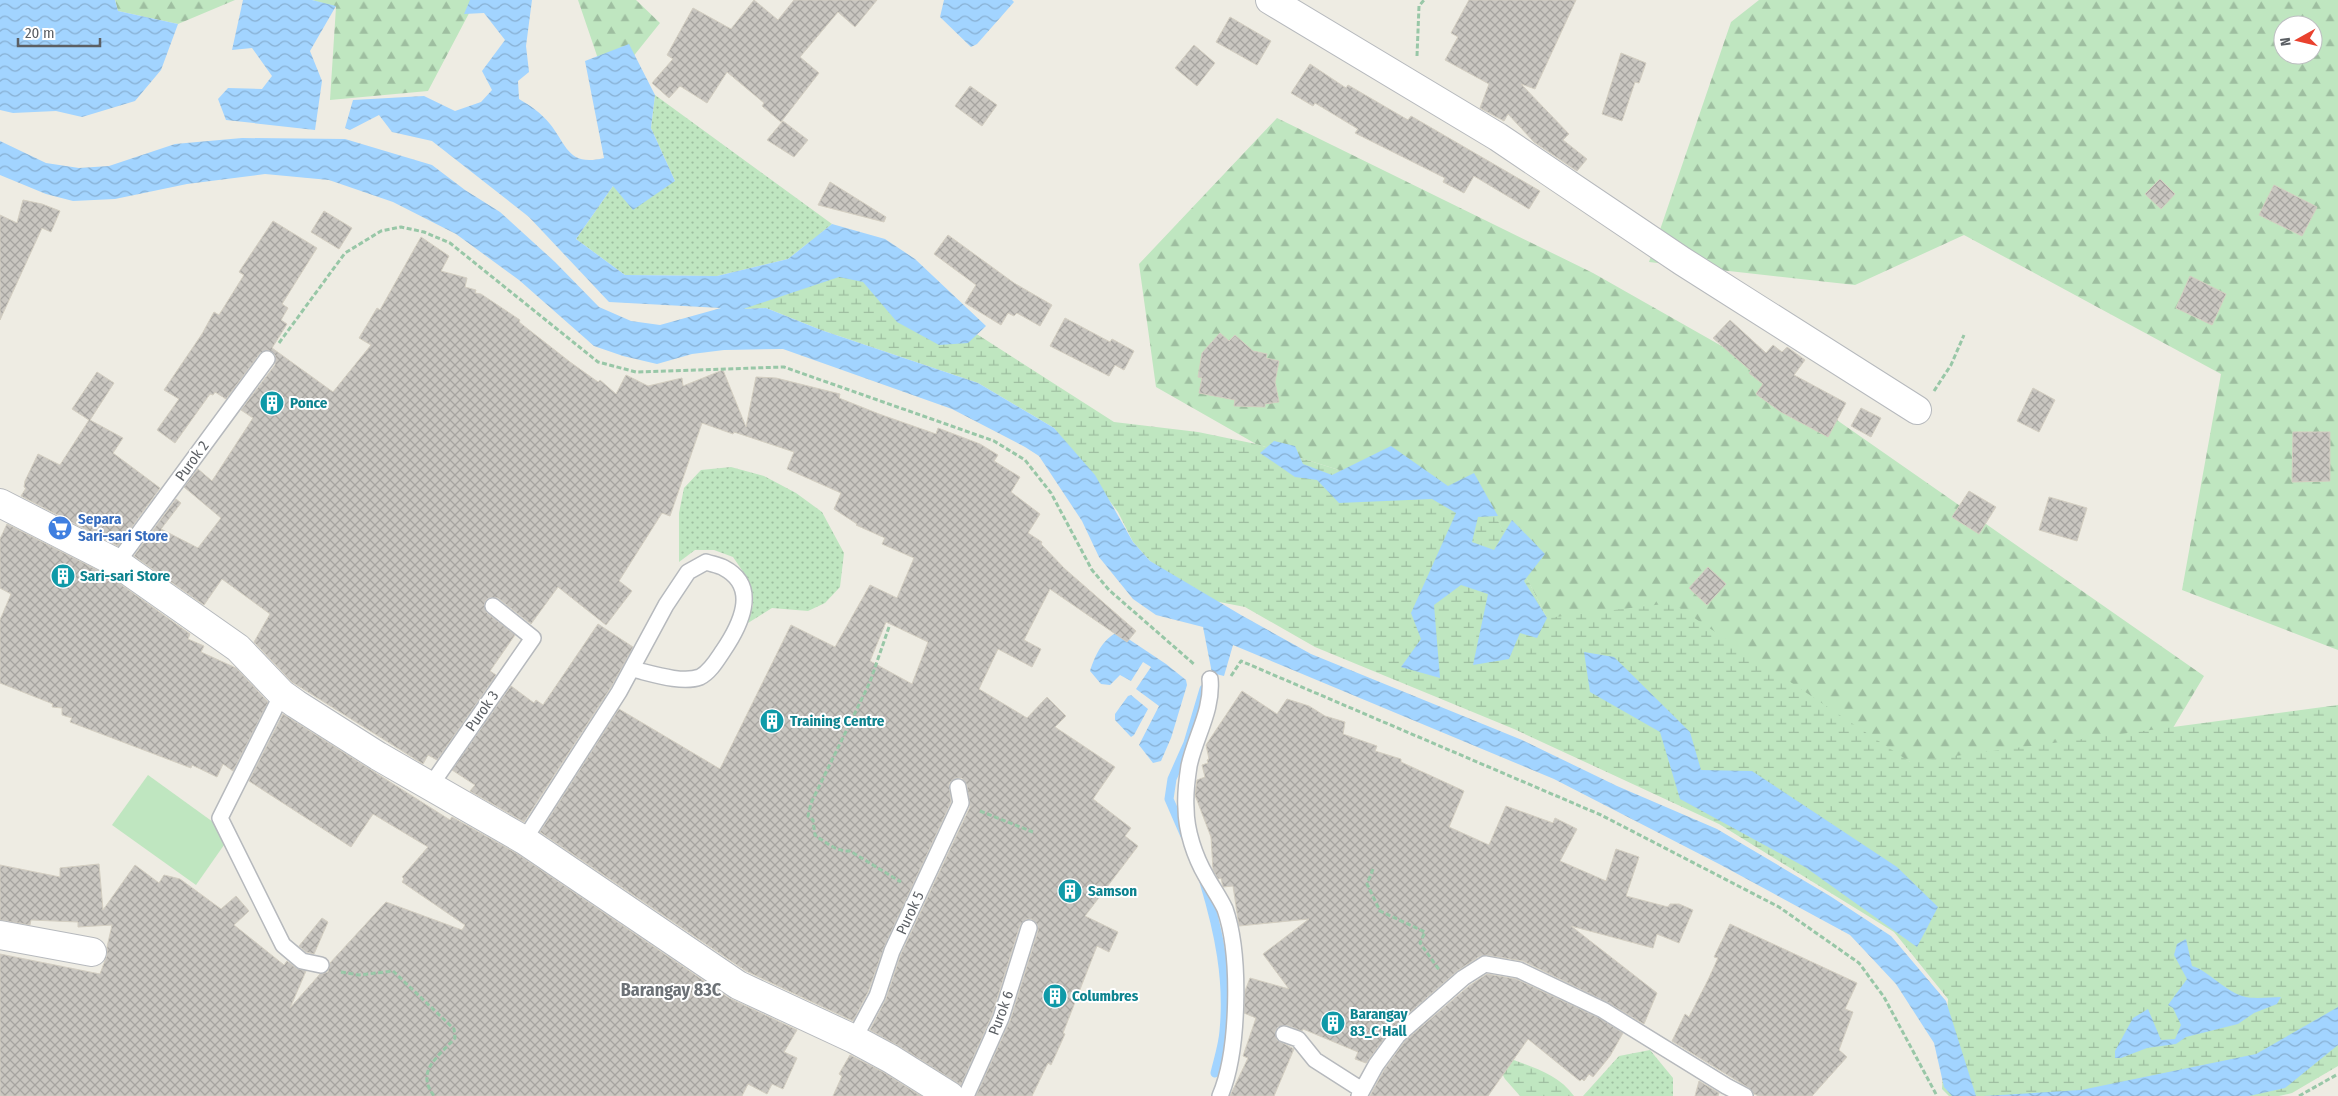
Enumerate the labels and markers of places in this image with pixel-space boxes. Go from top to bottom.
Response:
building icon: Ponce [259,390,285,416]
place label: Ponce [290,394,328,412]
place label: Separa Sari-sari Store [78,510,169,545]
supermarket icon: Separa Sari-sari Store [47,515,73,541]
building icon: Sari-sari Store [50,563,76,589]
place label: Sari-sari Store [80,567,171,585]
building icon: Training Centre [759,708,785,734]
place label: Training Centre [790,712,885,730]
building icon: Samson [1057,878,1083,904]
place label: Samson [1088,882,1137,900]
building icon: Columbres [1042,983,1068,1009]
place label: Columbres [1072,987,1139,1005]
place label: Barangay 83_C Hall [1350,1005,1409,1040]
building icon: Barangay 83_C Hall [1320,1010,1346,1036]

